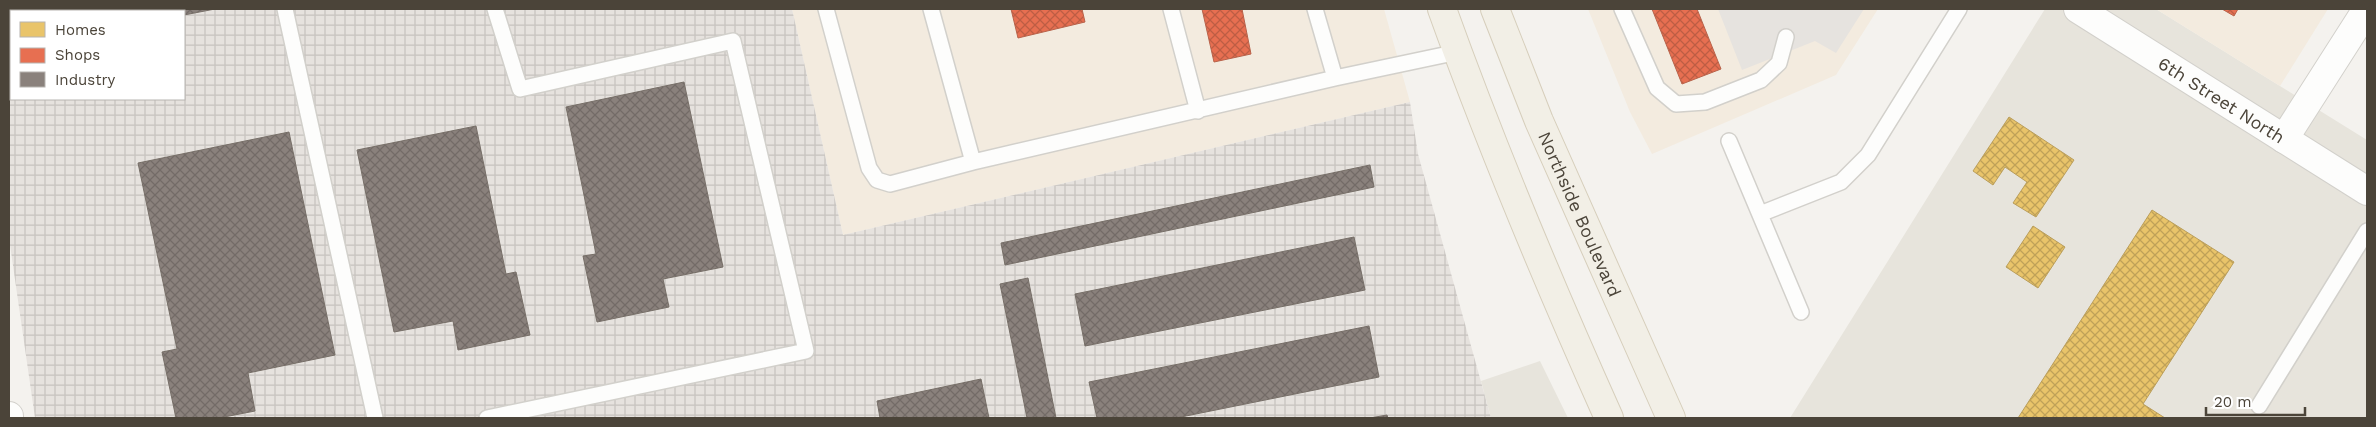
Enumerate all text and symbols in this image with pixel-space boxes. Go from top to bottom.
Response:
legend [10,10,185,100]
text: Homes [55,21,106,39]
text: Shops [55,46,100,64]
street label: 6th Street North [2155,52,2289,147]
text: Industry [55,71,116,89]
street label: Northside Boulevard [1534,128,1626,300]
scale bar [2206,384,2305,416]
text: 20 m [2214,393,2252,411]

